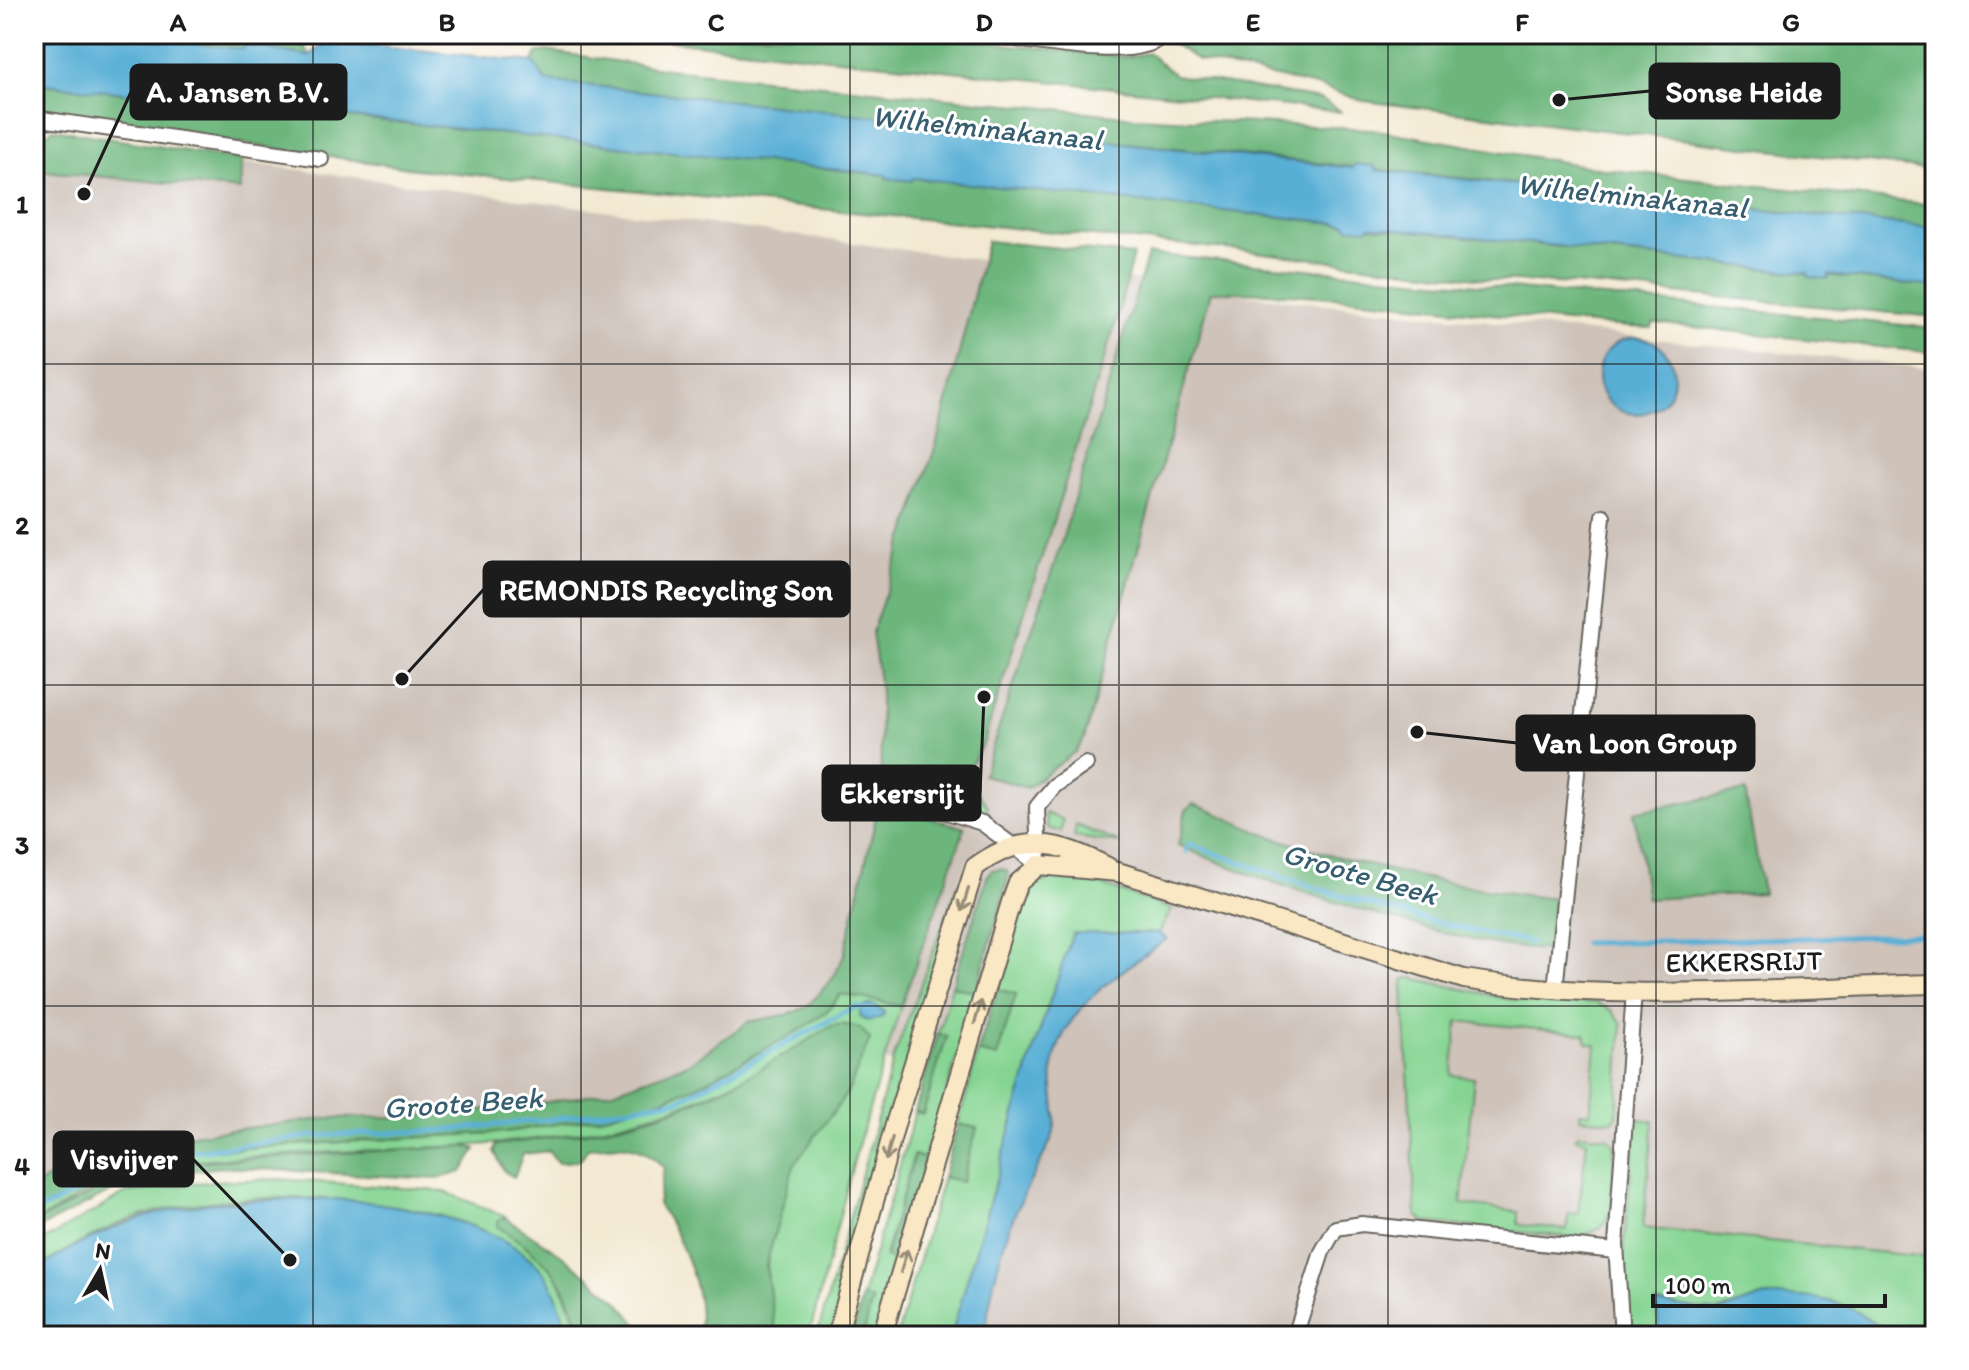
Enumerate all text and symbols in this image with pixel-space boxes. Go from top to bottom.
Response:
text: A [169,6,187,38]
text: B [439,6,456,38]
text: C [708,6,725,38]
text: D [975,6,993,38]
text: E [1246,6,1260,38]
text: F [1515,6,1529,38]
text: G [1782,6,1800,38]
callout: Sonse Heide [1650,64,1839,118]
callout: A. Jansen B.V. [131,65,346,119]
text: A. Jansen B.V. [145,73,330,110]
text: Sonse Heide [1666,73,1823,110]
water label: Wilhelminakanaal [870,97,1106,158]
water label: Wilhelminakanaal [1515,165,1751,226]
text: 1 [16,188,28,220]
text: 2 [15,509,29,541]
callout: REMONDIS Recycling Son [484,562,849,616]
text: REMONDIS Recycling Son [499,571,833,608]
callout: Van Loon Group [1517,716,1754,770]
text: Van Loon Group [1533,724,1737,761]
callout: Ekkersrijt [823,766,980,820]
text: Ekkersrijt [840,774,964,811]
text: 3 [15,829,29,861]
water label: Groote Beek [1279,834,1443,914]
one-way arrow [957,887,972,913]
street label: EKKERSRIJT [1665,943,1823,979]
one-way arrow [971,999,986,1024]
water label: Groote Beek [382,1078,545,1127]
callout: Visvijver [54,1132,193,1186]
one-way arrow [880,1135,895,1161]
text: Visvijver [70,1140,178,1177]
text: 4 [14,1150,30,1182]
north arrow [60,1230,140,1310]
text: N [94,1236,113,1265]
one-way arrow [898,1249,912,1274]
scale bar [1653,1258,1885,1308]
text: 100 m [1665,1271,1731,1300]

